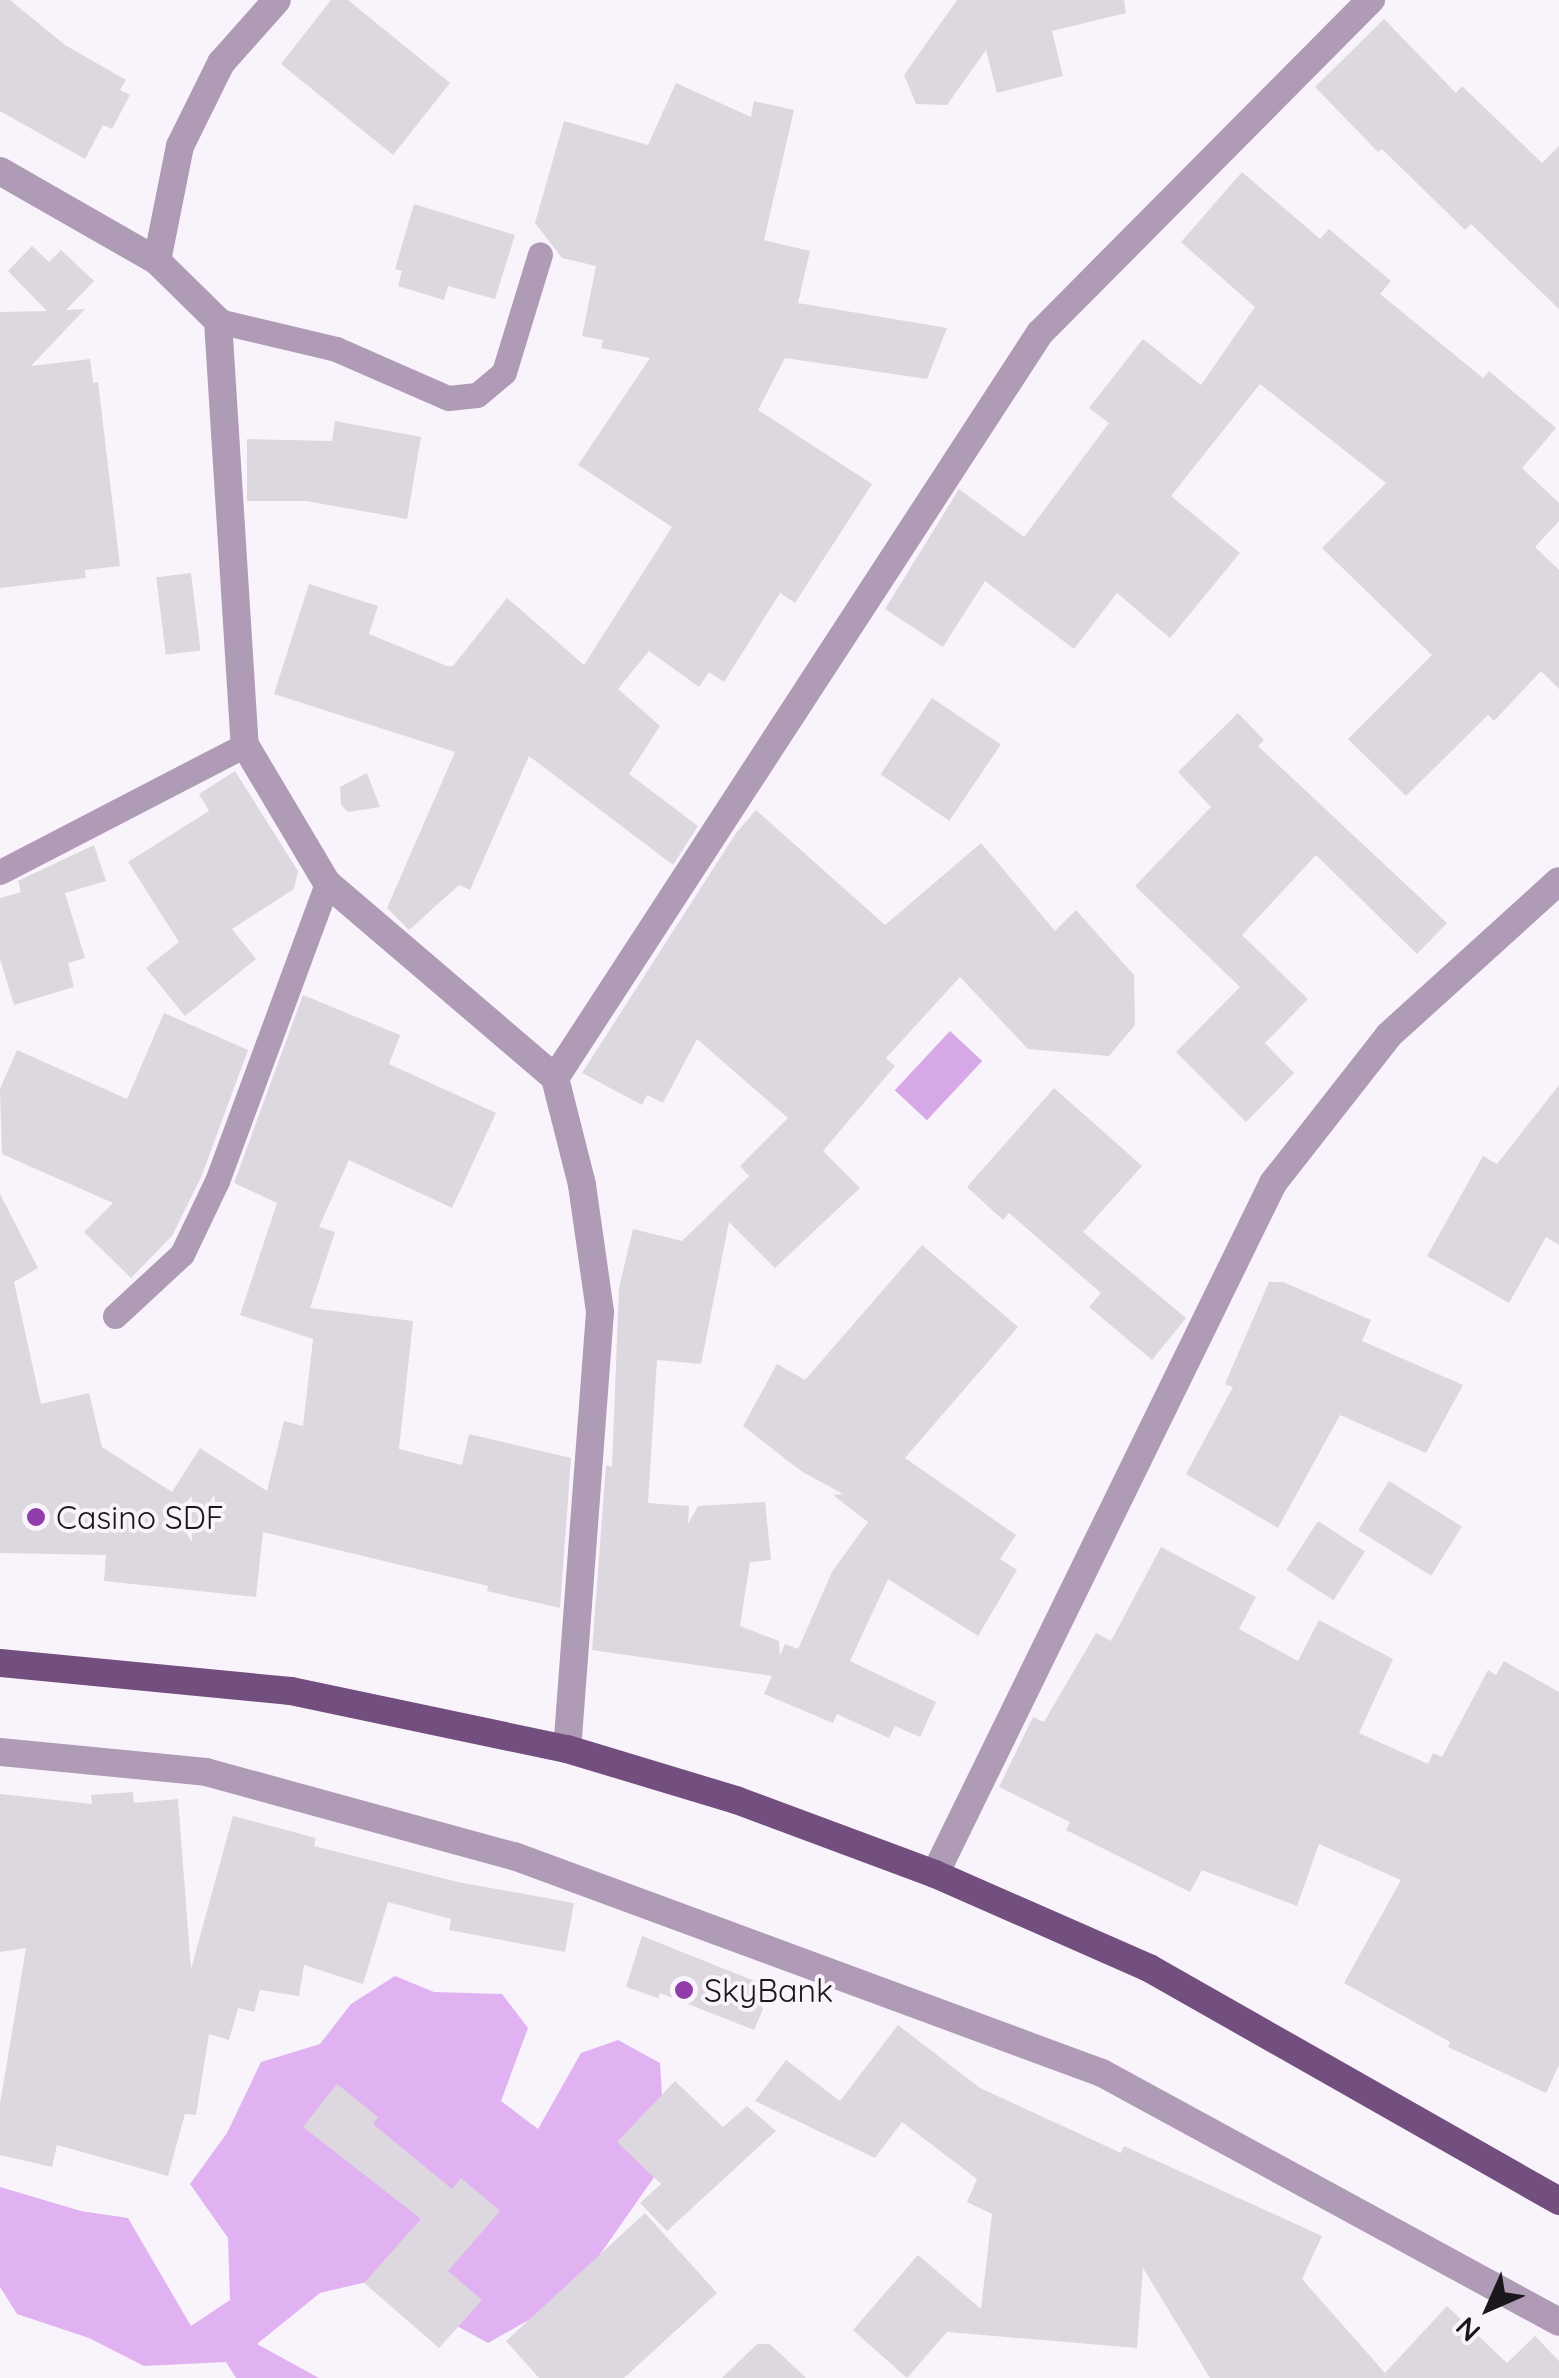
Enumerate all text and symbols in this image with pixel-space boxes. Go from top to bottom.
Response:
place label: Casino SDF [56,1498,224,1536]
marker: Casino SDF [25,1506,47,1528]
place label: SkyBank [704,1971,833,2009]
marker: SkyBank [673,1979,695,2001]
north arrow [1439,2258,1539,2358]
text: N [1448,2310,1487,2349]

